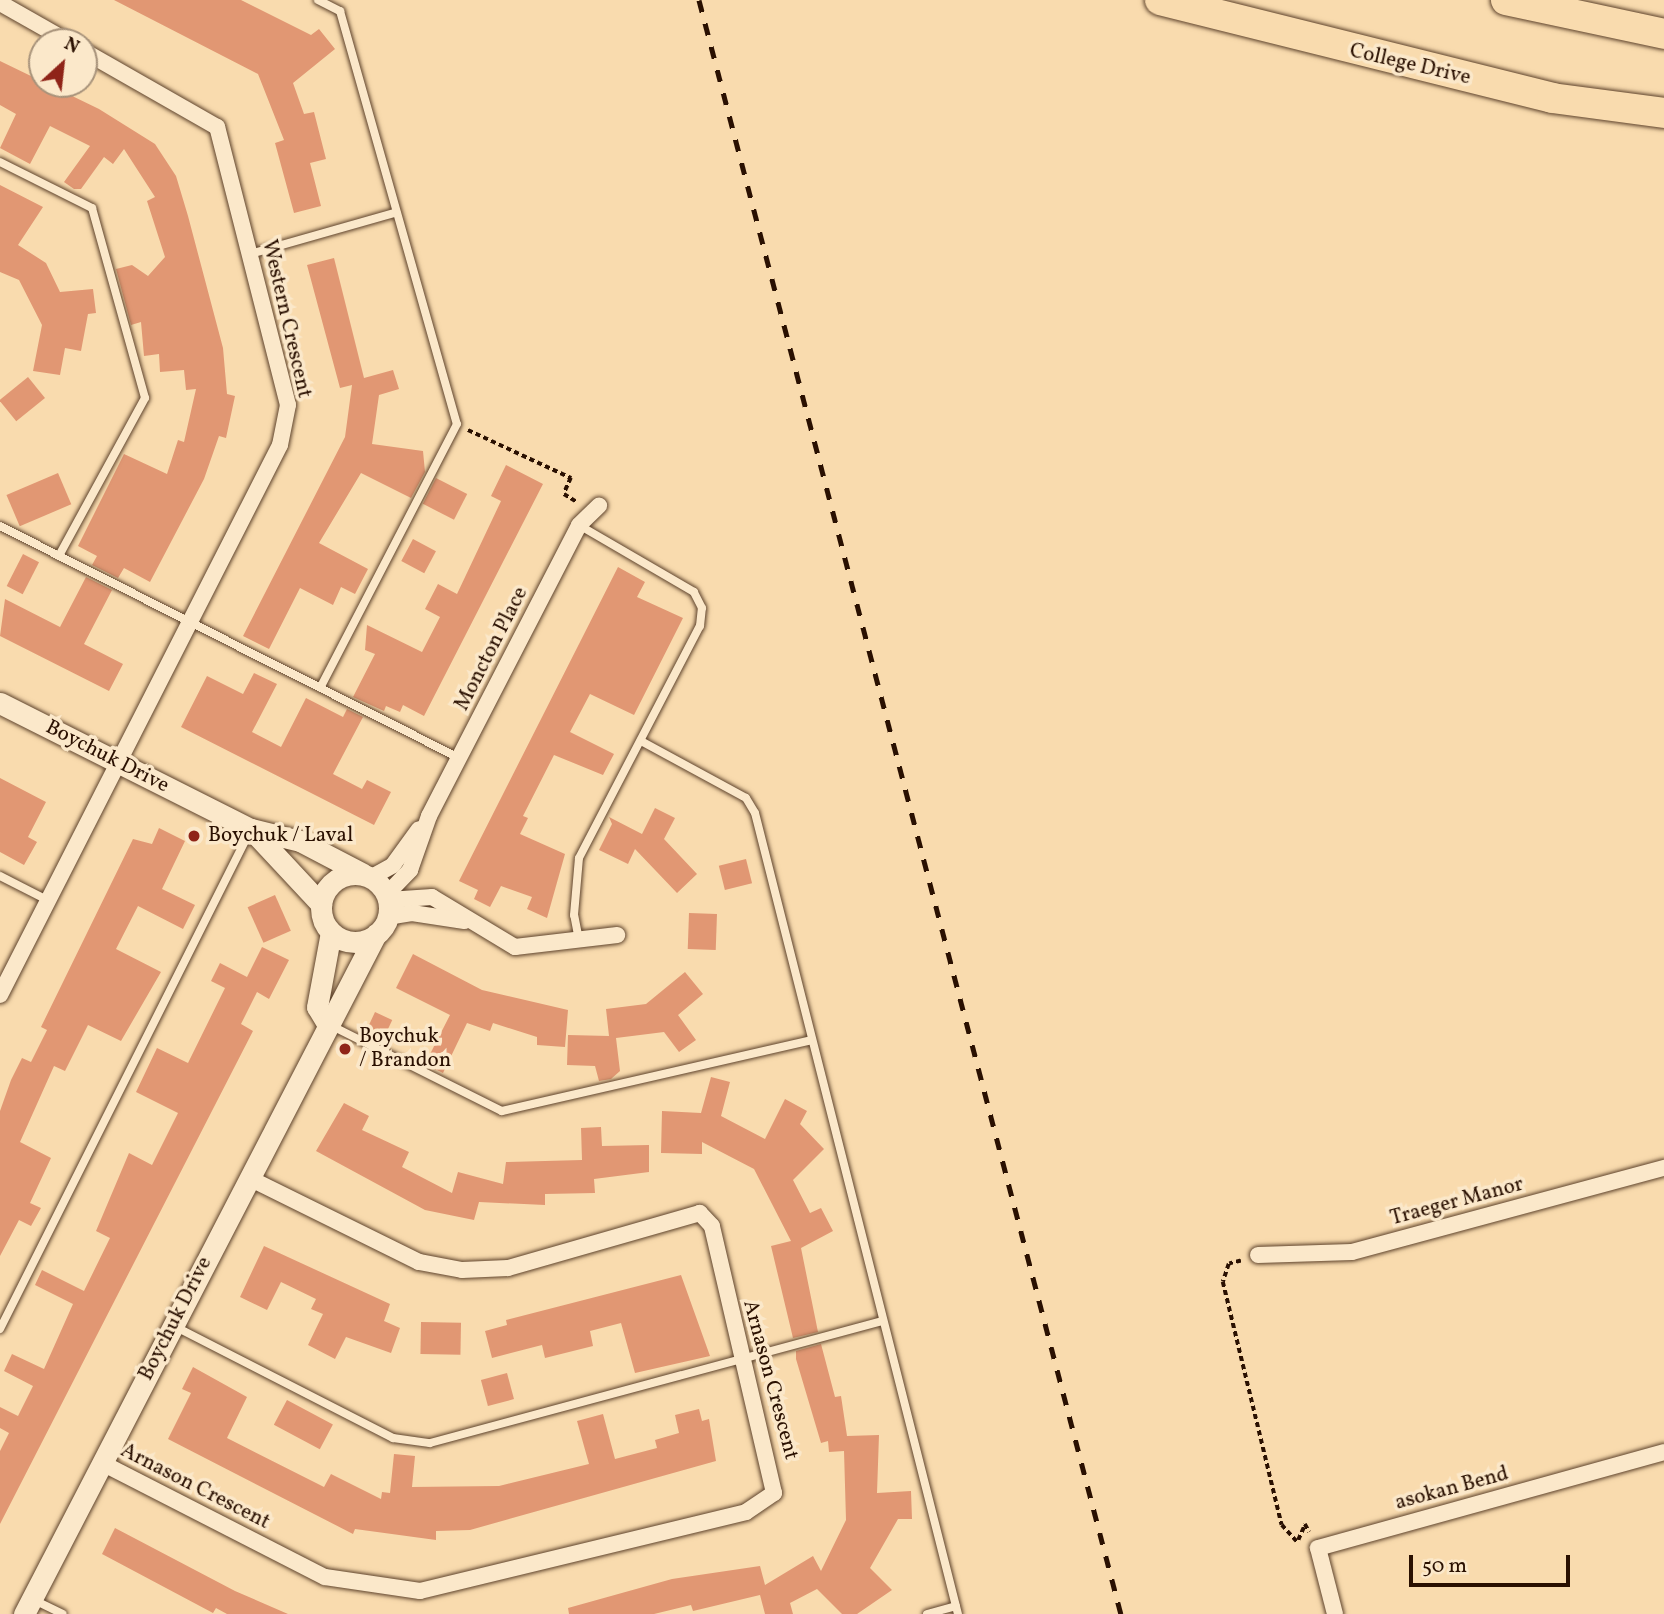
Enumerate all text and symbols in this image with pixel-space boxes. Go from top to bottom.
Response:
north arrow [28,28,98,98]
text: N [60,31,84,61]
street label: College Drive [1347,39,1473,91]
street label: Western Crescent [256,237,316,401]
street label: Moncton Place [450,583,534,715]
street label: Boychuk Drive [41,715,173,799]
place label: Boychuk / Laval [208,823,353,849]
marker: Boychuk / Laval [186,828,202,844]
place label: Boychuk / Brandon [359,1024,451,1074]
marker: Boychuk / Brandon [337,1041,353,1057]
street label: Traeger Manor [1388,1172,1526,1232]
street label: Boychuk Drive [134,1253,218,1385]
street label: Arnason Crescent [737,1297,803,1463]
street label: Arnason Crescent [116,1439,274,1535]
street label: asokan Bend [1392,1462,1512,1516]
scale bar [1412,1540,1573,1584]
text: 50 m [1422,1552,1467,1581]

